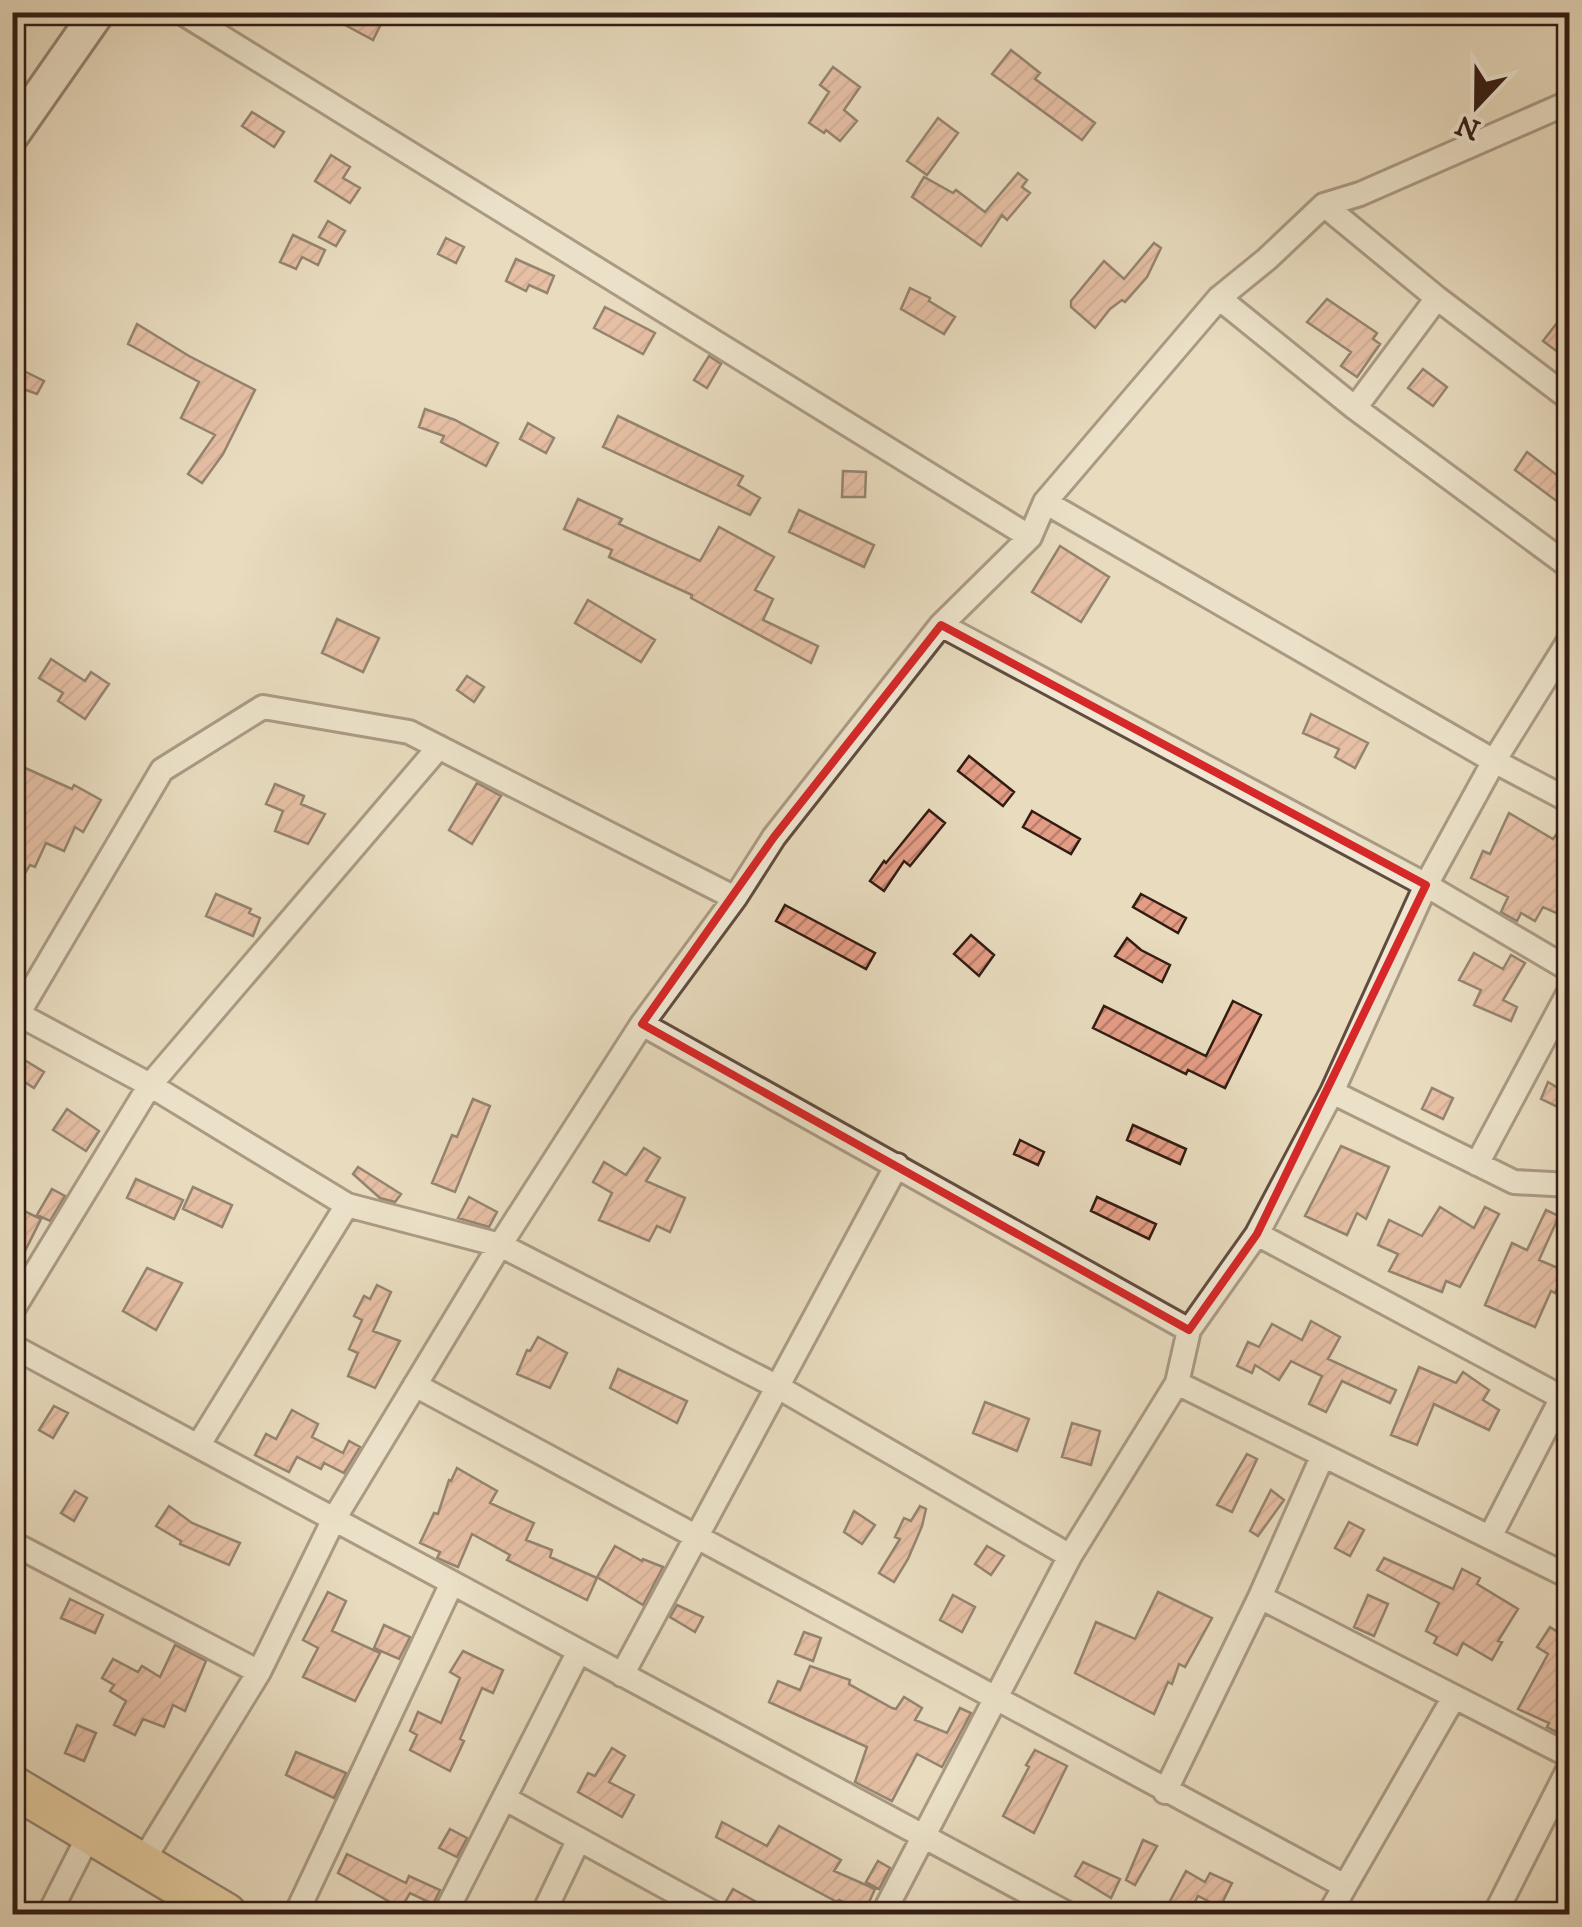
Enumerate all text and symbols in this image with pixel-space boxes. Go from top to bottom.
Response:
north arrow [1427,55,1527,155]
text: N [1451,106,1485,147]

